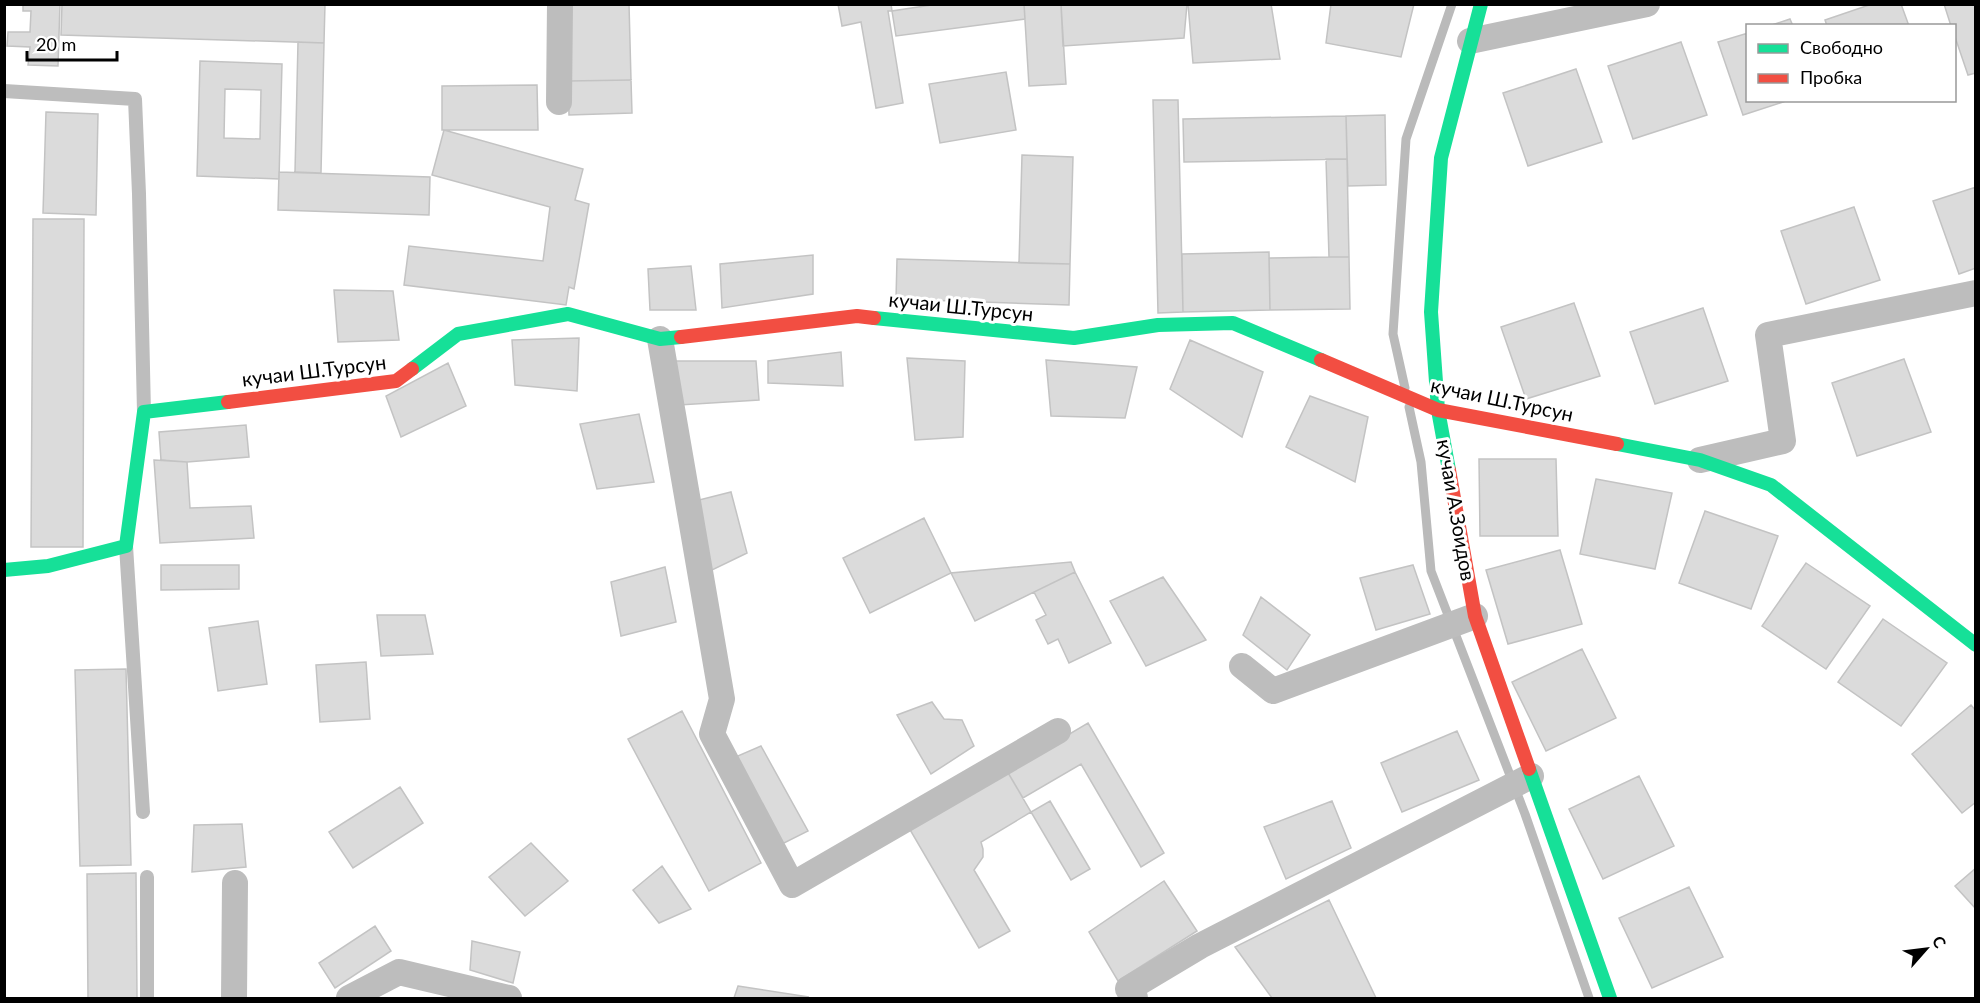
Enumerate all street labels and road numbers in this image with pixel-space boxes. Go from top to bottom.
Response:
street label: кучаи Ш.Турсун [888,286,1035,326]
street label: кучаи Ш.Турсун [240,349,387,391]
street label: кучаи Ш.Турсун [1429,372,1576,426]
street label: кучаи А.Зоидов [1433,437,1481,583]

